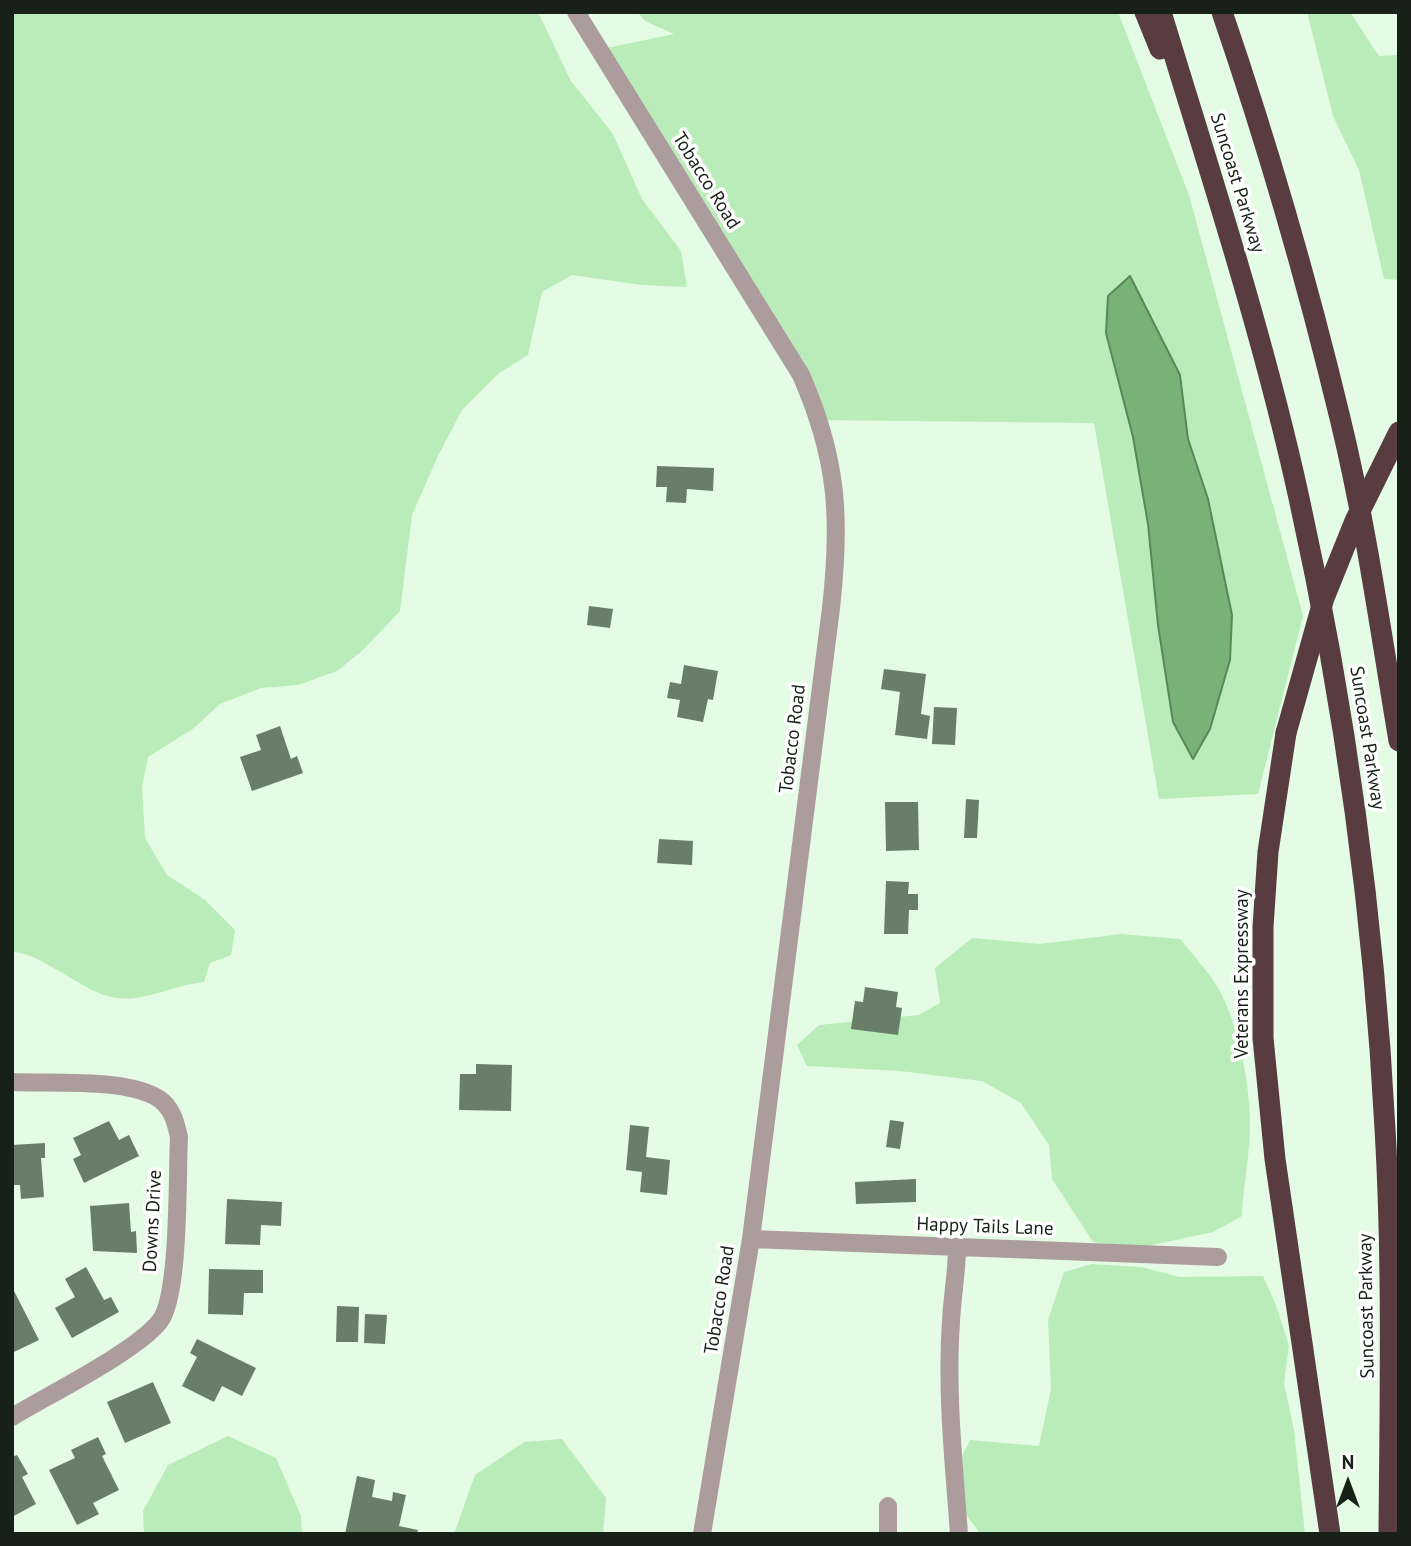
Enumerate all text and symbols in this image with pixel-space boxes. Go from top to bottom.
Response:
street label: Suncoast Parkway [1205,110,1269,256]
street label: Tobacco Road [667,128,745,234]
street label: Suncoast Parkway [1344,665,1390,811]
street label: Tobacco Road [775,683,811,795]
street label: Veterans Expressway [1232,889,1254,1059]
street label: Downs Drive [139,1169,167,1273]
street label: Happy Tails Lane [916,1213,1054,1241]
street label: Suncoast Parkway [1354,1233,1380,1379]
street label: Tobacco Road [700,1244,740,1356]
north arrow [1313,1448,1383,1518]
text: N [1342,1450,1354,1474]

